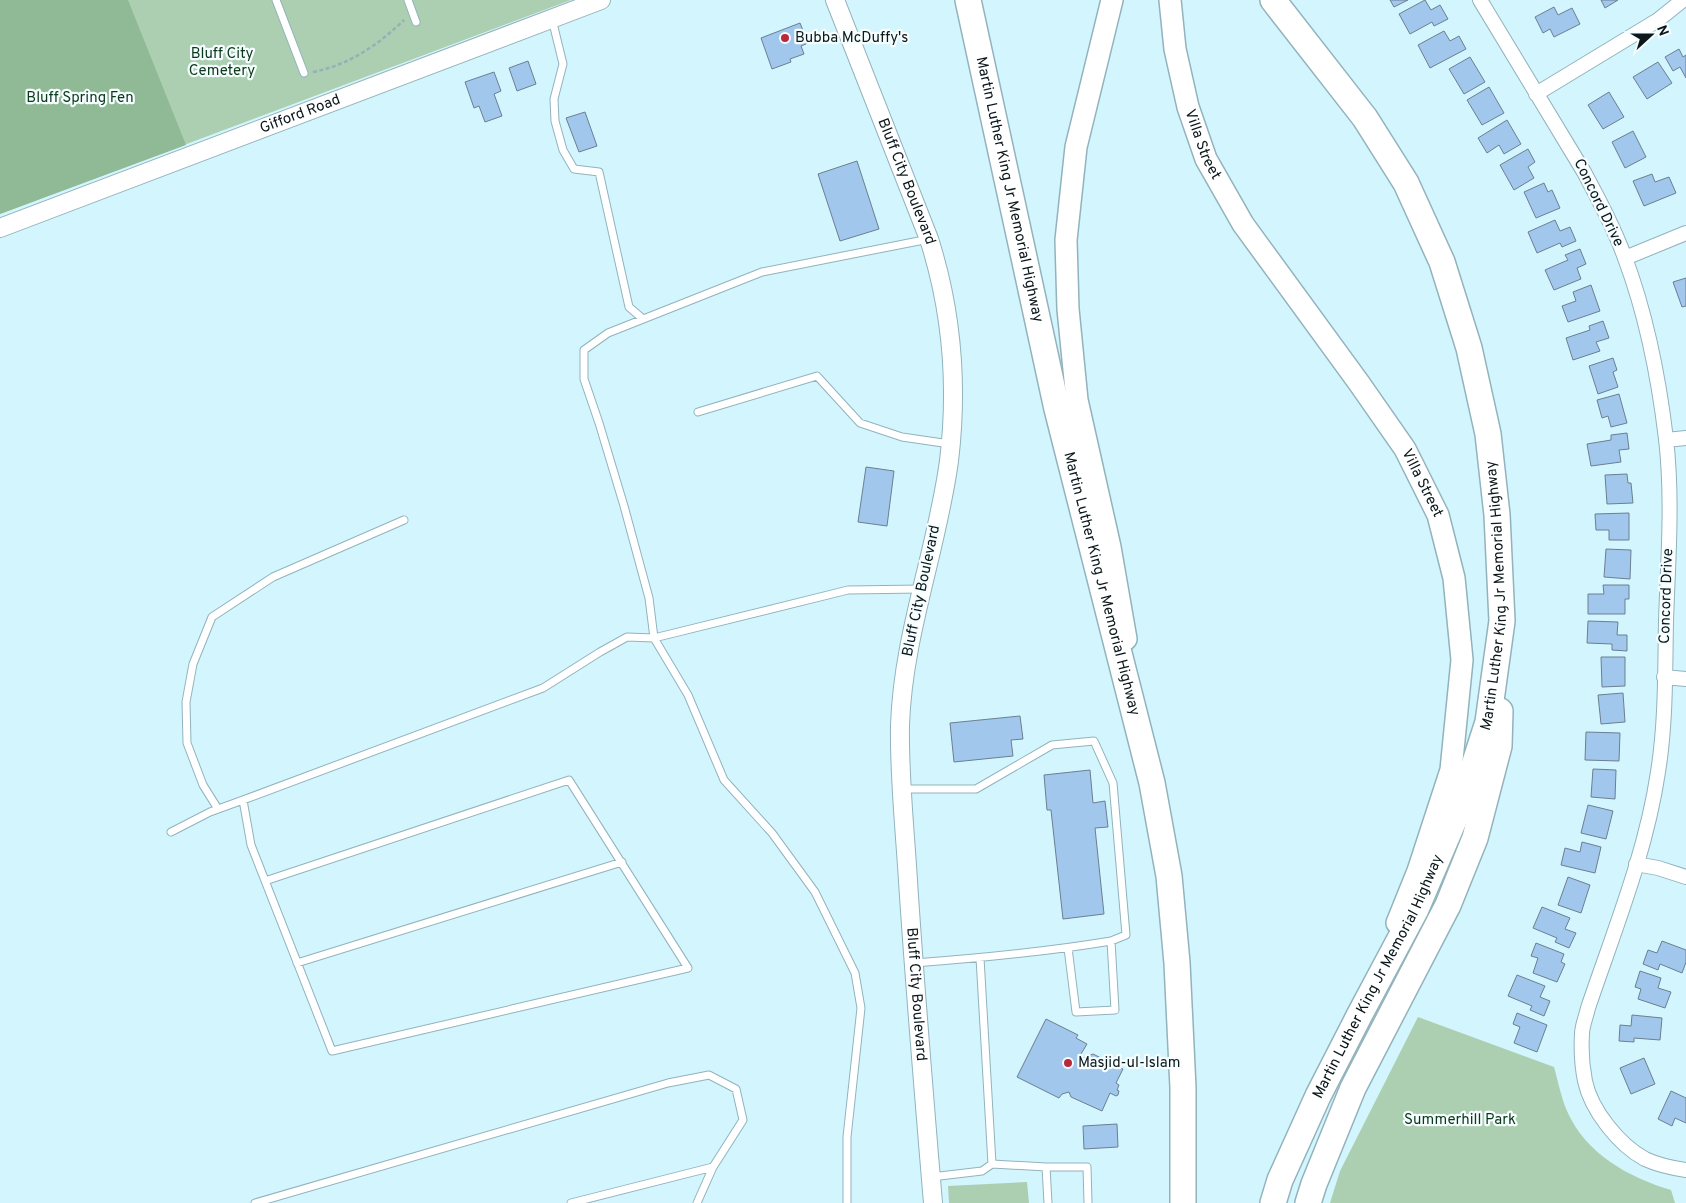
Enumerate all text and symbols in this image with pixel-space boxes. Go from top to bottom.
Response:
north arrow [1626,10,1676,60]
text: N [1652,23,1671,39]
place label: Bubba McDuffy's [795,29,908,48]
marker: Bubba McDuffy's [779,32,791,44]
park label: Bluff City Cemetery [189,45,255,81]
street label: Martin Luther King Jr Memorial Highway [971,55,1047,324]
park label: Bluff Spring Fen [26,89,134,108]
street label: Gifford Road [257,90,343,138]
street label: Villa Street [1180,107,1225,183]
street label: Bluff City Boulevard [873,116,940,247]
street label: Concord Drive [1569,156,1627,250]
street label: Villa Street [1397,446,1447,521]
street label: Martin Luther King Jr Memorial Highway [1059,450,1144,718]
street label: Martin Luther King Jr Memorial Highway [1476,460,1512,733]
street label: Bluff City Boulevard [899,523,945,659]
street label: Concord Drive [1656,548,1678,644]
street label: Martin Luther King Jr Memorial Highway [1309,852,1448,1102]
street label: Bluff City Boulevard [902,927,931,1062]
place label: Masjid-ul-Islam [1078,1054,1180,1073]
marker: Masjid-ul-Islam [1062,1057,1074,1069]
park label: Summerhill Park [1404,1111,1516,1130]

